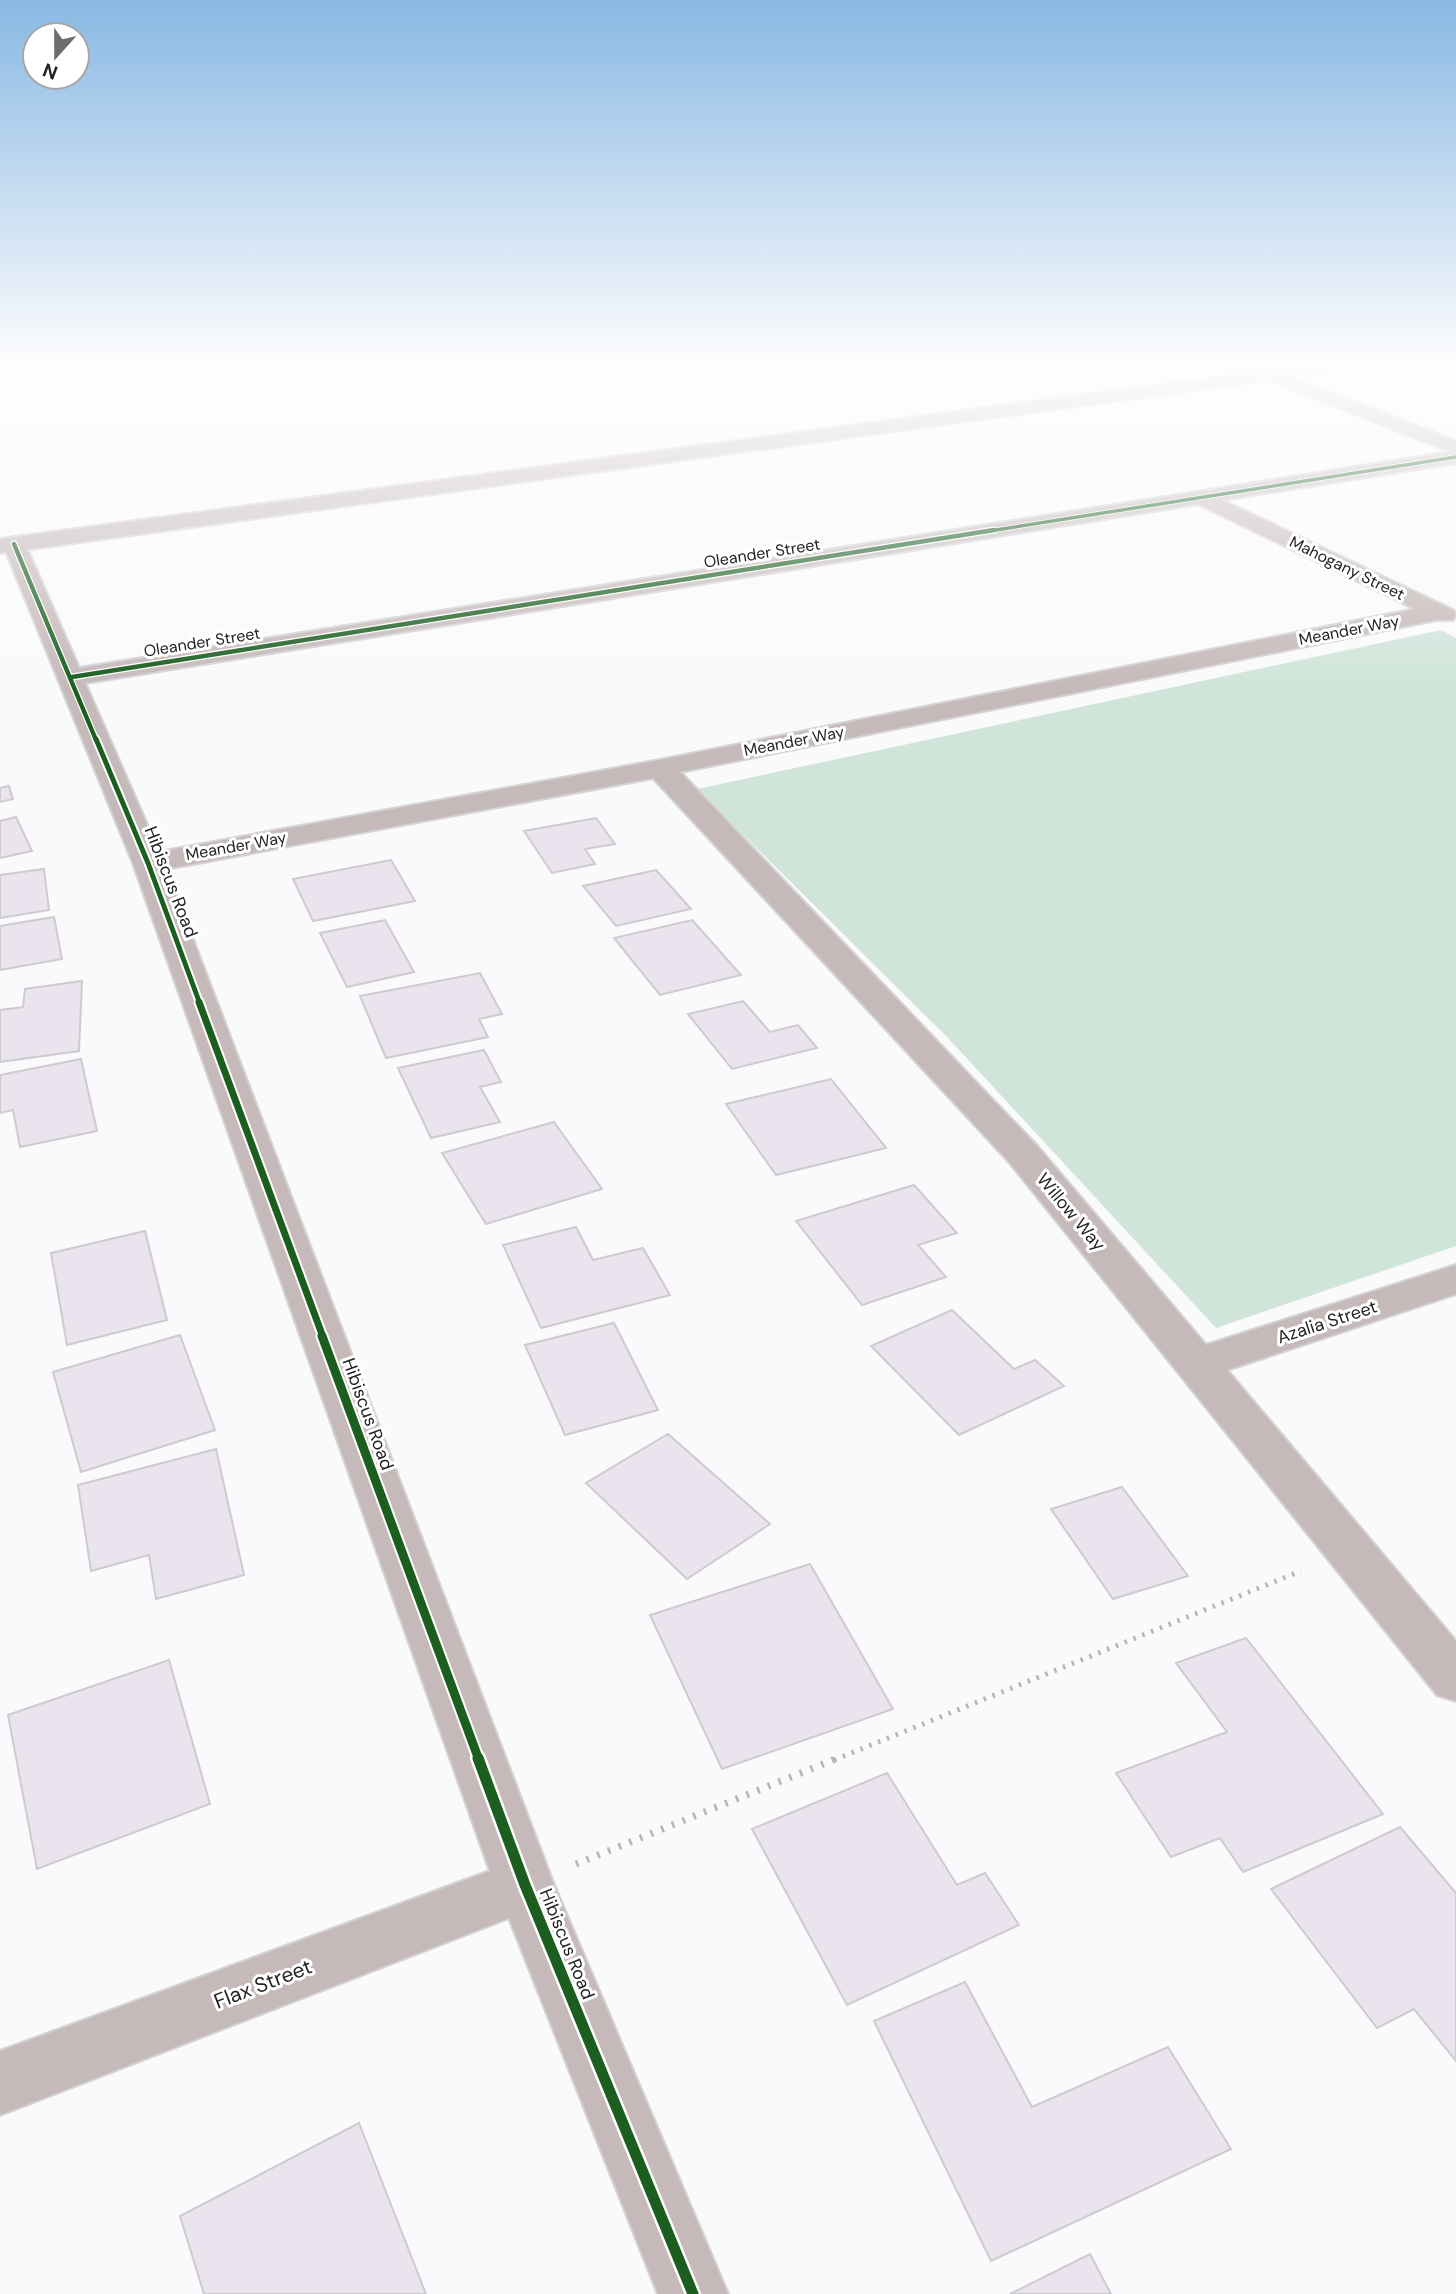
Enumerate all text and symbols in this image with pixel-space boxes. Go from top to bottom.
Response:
north arrow [21,21,91,91]
text: N [39,57,61,86]
street label: Mahogany Street [1286,531,1408,605]
street label: Oleander Street [702,533,822,573]
street label: Meander Way [1297,610,1401,650]
street label: Oleander Street [142,622,262,662]
street label: Meander Way [742,721,846,761]
street label: Hibiscus Road [139,823,203,941]
street label: Meander Way [184,827,288,865]
street label: Willow Way [1031,1168,1111,1256]
street label: Azalia Street [1274,1295,1380,1349]
street label: Hibiscus Road [337,1355,399,1473]
street label: Hibiscus Road [534,1885,600,2003]
street label: Flax Street [210,1952,316,2016]

